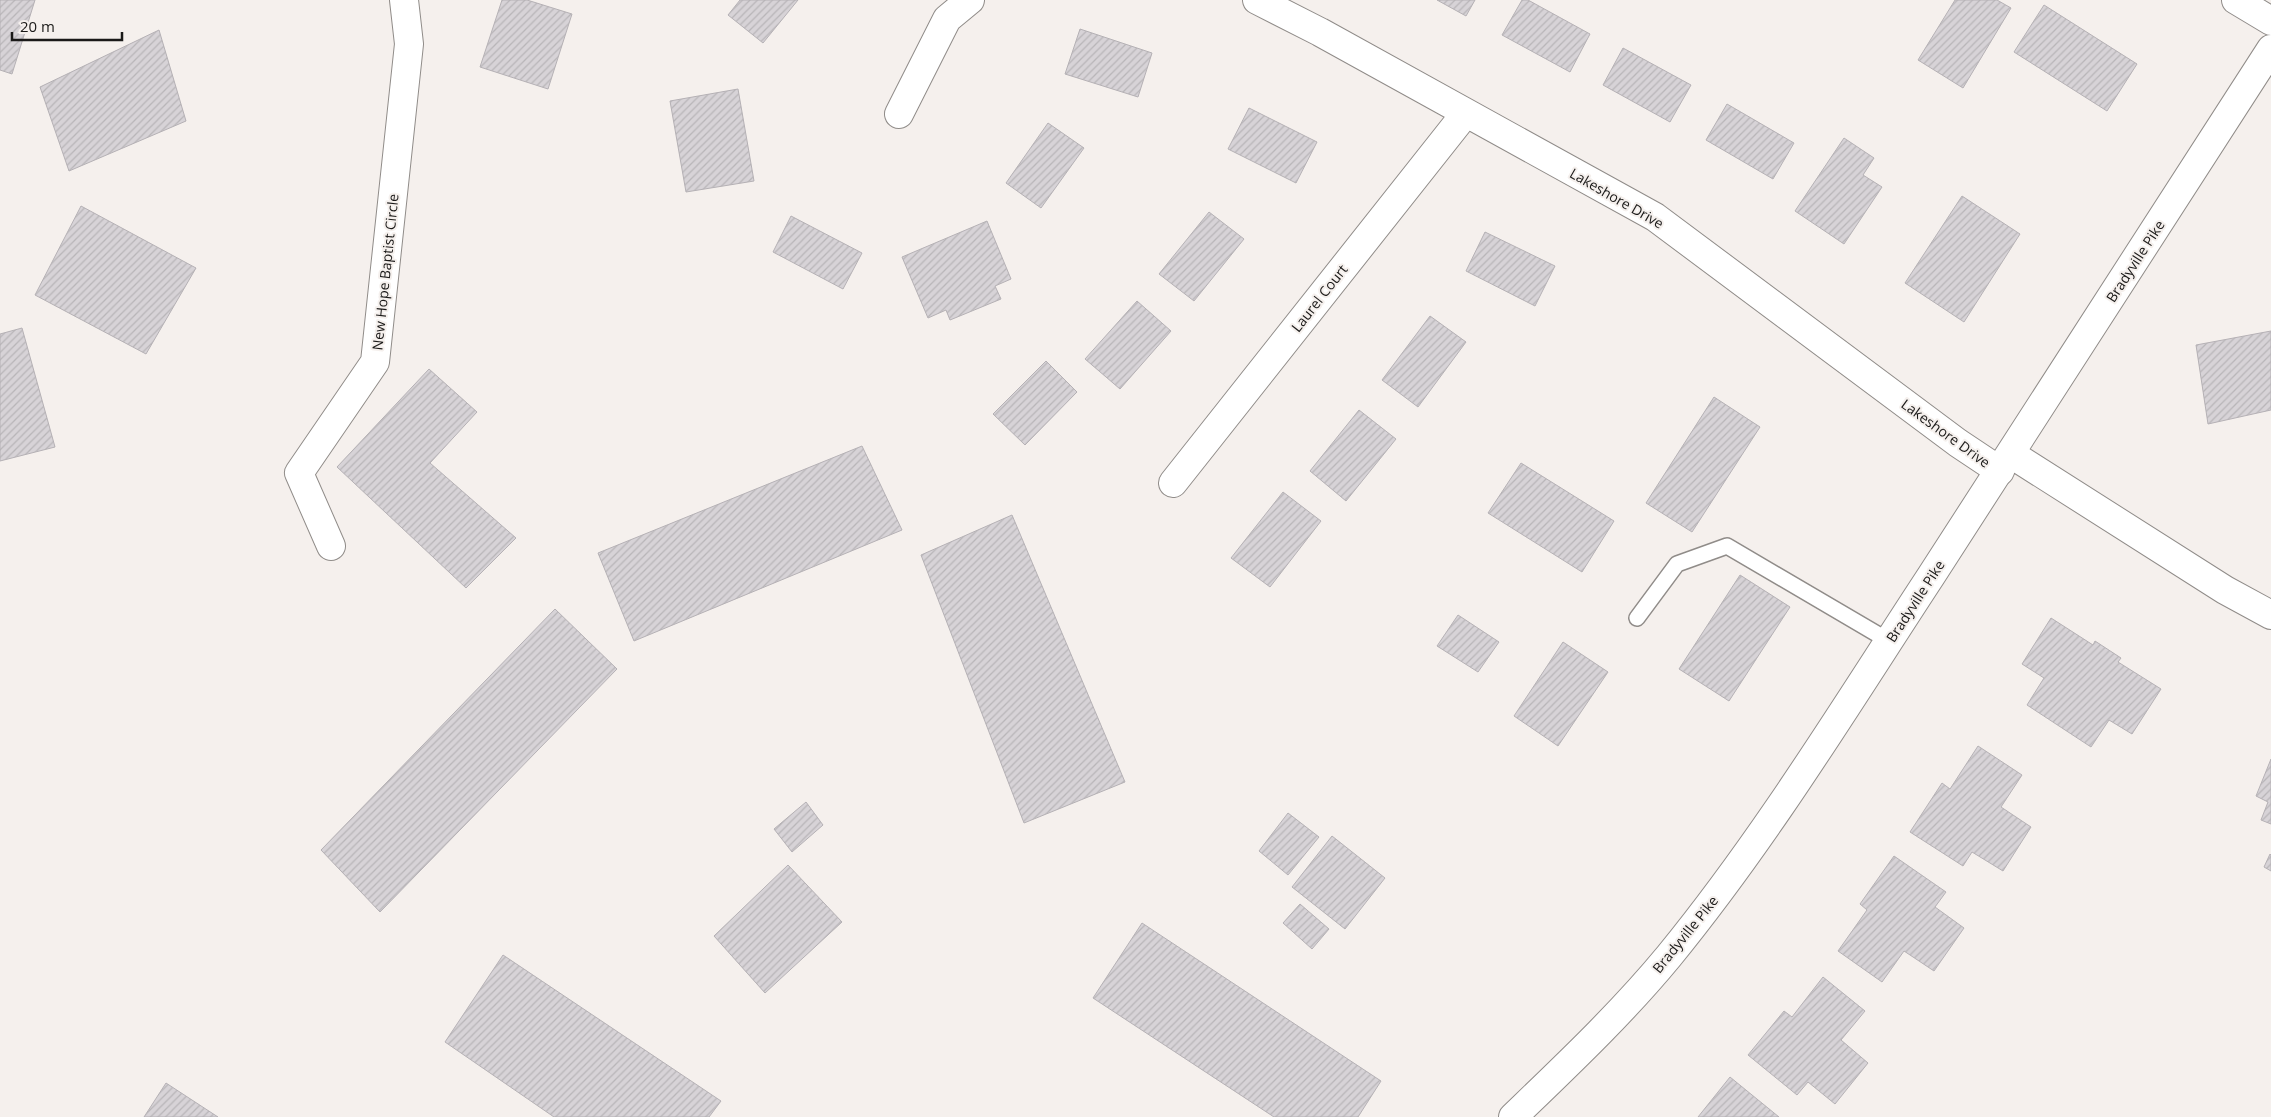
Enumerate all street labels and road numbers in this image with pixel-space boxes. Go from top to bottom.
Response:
street label: Lakeshore Drive [1567,163,1668,233]
street label: New Hope Baptist Circle [367,193,403,351]
street label: Bradyville Pike [2101,216,2169,306]
street label: Laurel Court [1287,260,1351,336]
street label: Lakeshore Drive [1898,394,1994,472]
street label: Bradyville Pike [1881,556,1949,646]
street label: Bradyville Pike [1648,891,1722,977]

